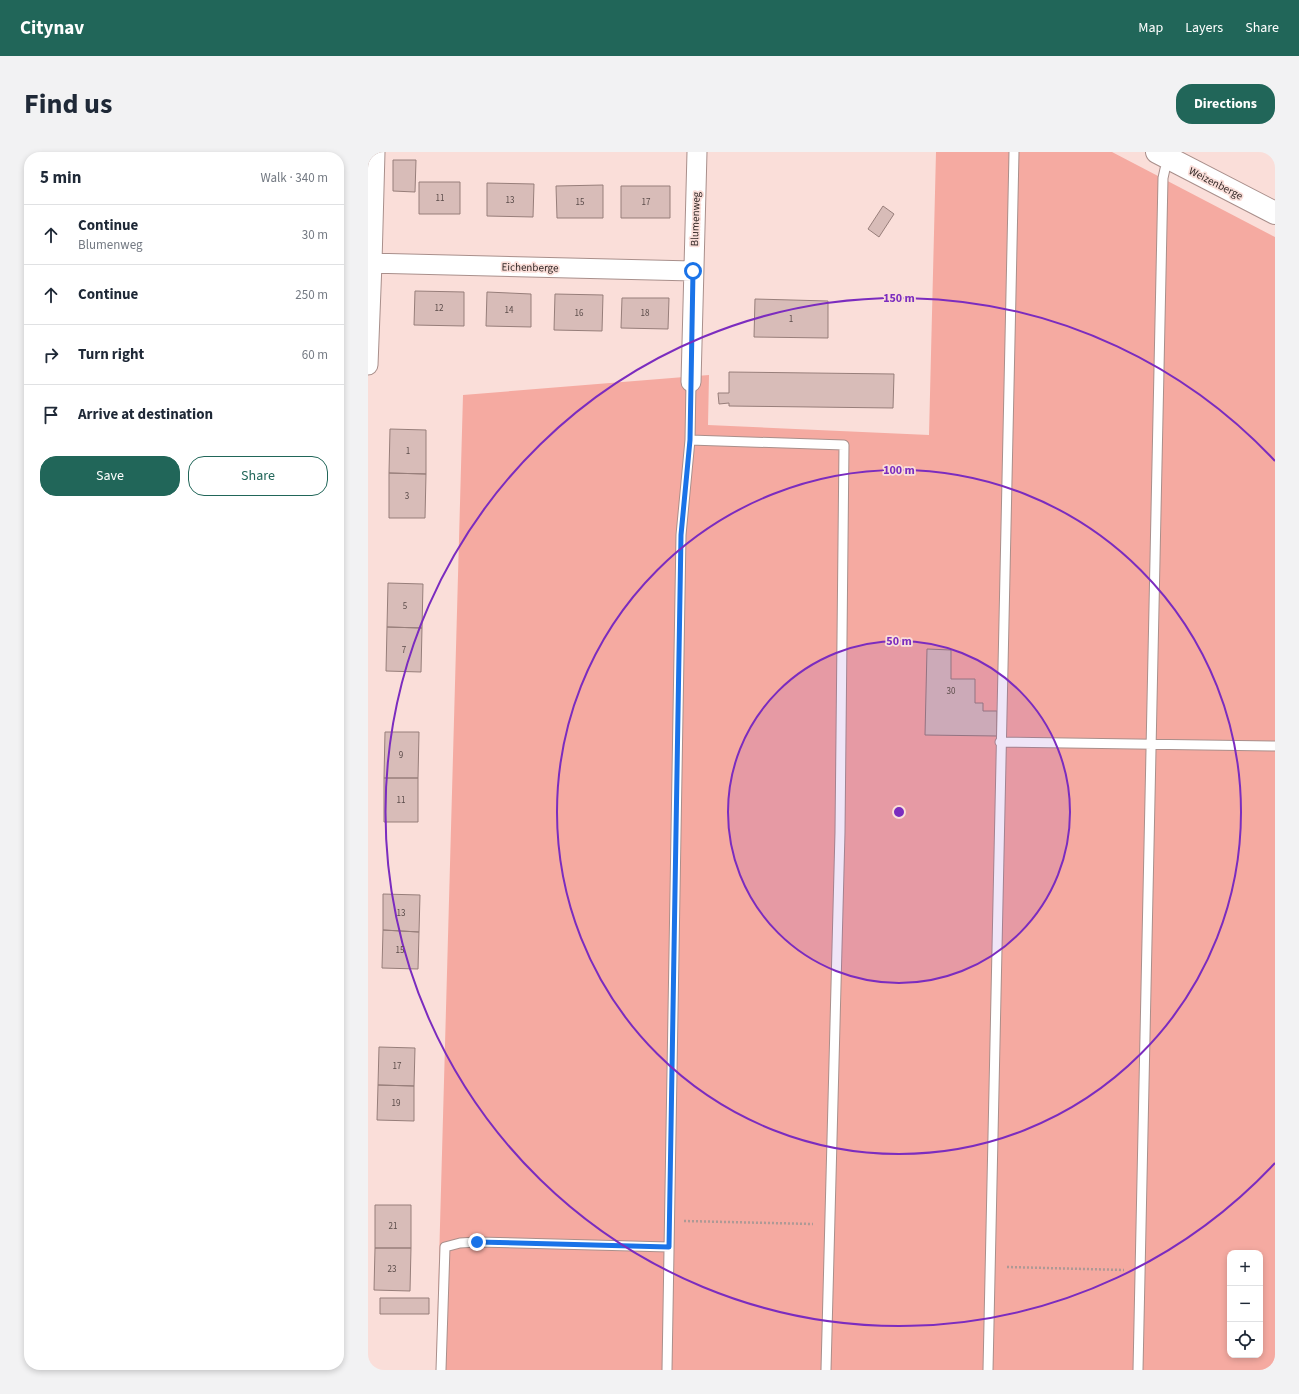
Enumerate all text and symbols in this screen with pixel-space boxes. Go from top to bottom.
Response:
text: Citynav [20,15,84,42]
text: Map [1138,18,1163,38]
text: Layers [1185,18,1223,38]
text: Share [1245,18,1279,38]
text: Find us [24,84,112,124]
button: Directions [1176,84,1275,124]
street label: Weizenberge [1186,163,1246,204]
text: 5 min [40,166,81,190]
text: Walk · 340 m [260,169,328,187]
street label: Blumenweg [687,191,704,247]
house number: 11 [436,192,444,205]
house number: 13 [506,194,515,207]
house number: 15 [576,196,585,209]
house number: 17 [642,196,651,209]
text: Continue [78,215,138,236]
icon: ahead [40,224,62,246]
text: 30 m [302,226,328,244]
text: Blumenweg [78,236,143,254]
street label: Eichenberge [501,260,559,276]
route start [684,262,702,280]
icon: ahead [40,284,62,306]
text: Continue [78,284,138,305]
text: 250 m [295,286,328,304]
text: 150 m [883,290,915,307]
house number: 12 [435,302,444,315]
house number: 14 [505,304,514,317]
house number: 16 [575,307,584,320]
house number: 18 [641,307,650,320]
house number: 1 [789,313,793,326]
icon: right [40,344,62,366]
text: Turn right [78,344,144,365]
text: 60 m [302,346,328,364]
icon: arrive [40,404,62,426]
text: Arrive at destination [78,404,213,425]
house number: 1 [406,445,410,458]
button: Save [40,456,180,496]
button: Share [188,456,328,496]
text: 100 m [883,462,915,479]
house number: 3 [405,490,410,503]
house number: 5 [403,600,408,613]
text: 50 m [886,633,912,650]
house number: 7 [402,644,407,657]
house number: 30 [947,685,956,698]
house number: 9 [399,749,404,762]
house number: 11 [397,794,405,807]
centre of rings [892,805,906,819]
house number: 13 [397,907,406,920]
house number: 15 [396,944,405,957]
house number: 17 [393,1060,402,1073]
house number: 19 [392,1097,401,1110]
house number: 21 [389,1220,397,1233]
route end [468,1233,486,1251]
map controls [1227,1250,1263,1358]
button: + [1227,1250,1263,1286]
house number: 23 [388,1263,397,1276]
button: − [1227,1286,1263,1322]
button: locate [1227,1322,1263,1358]

